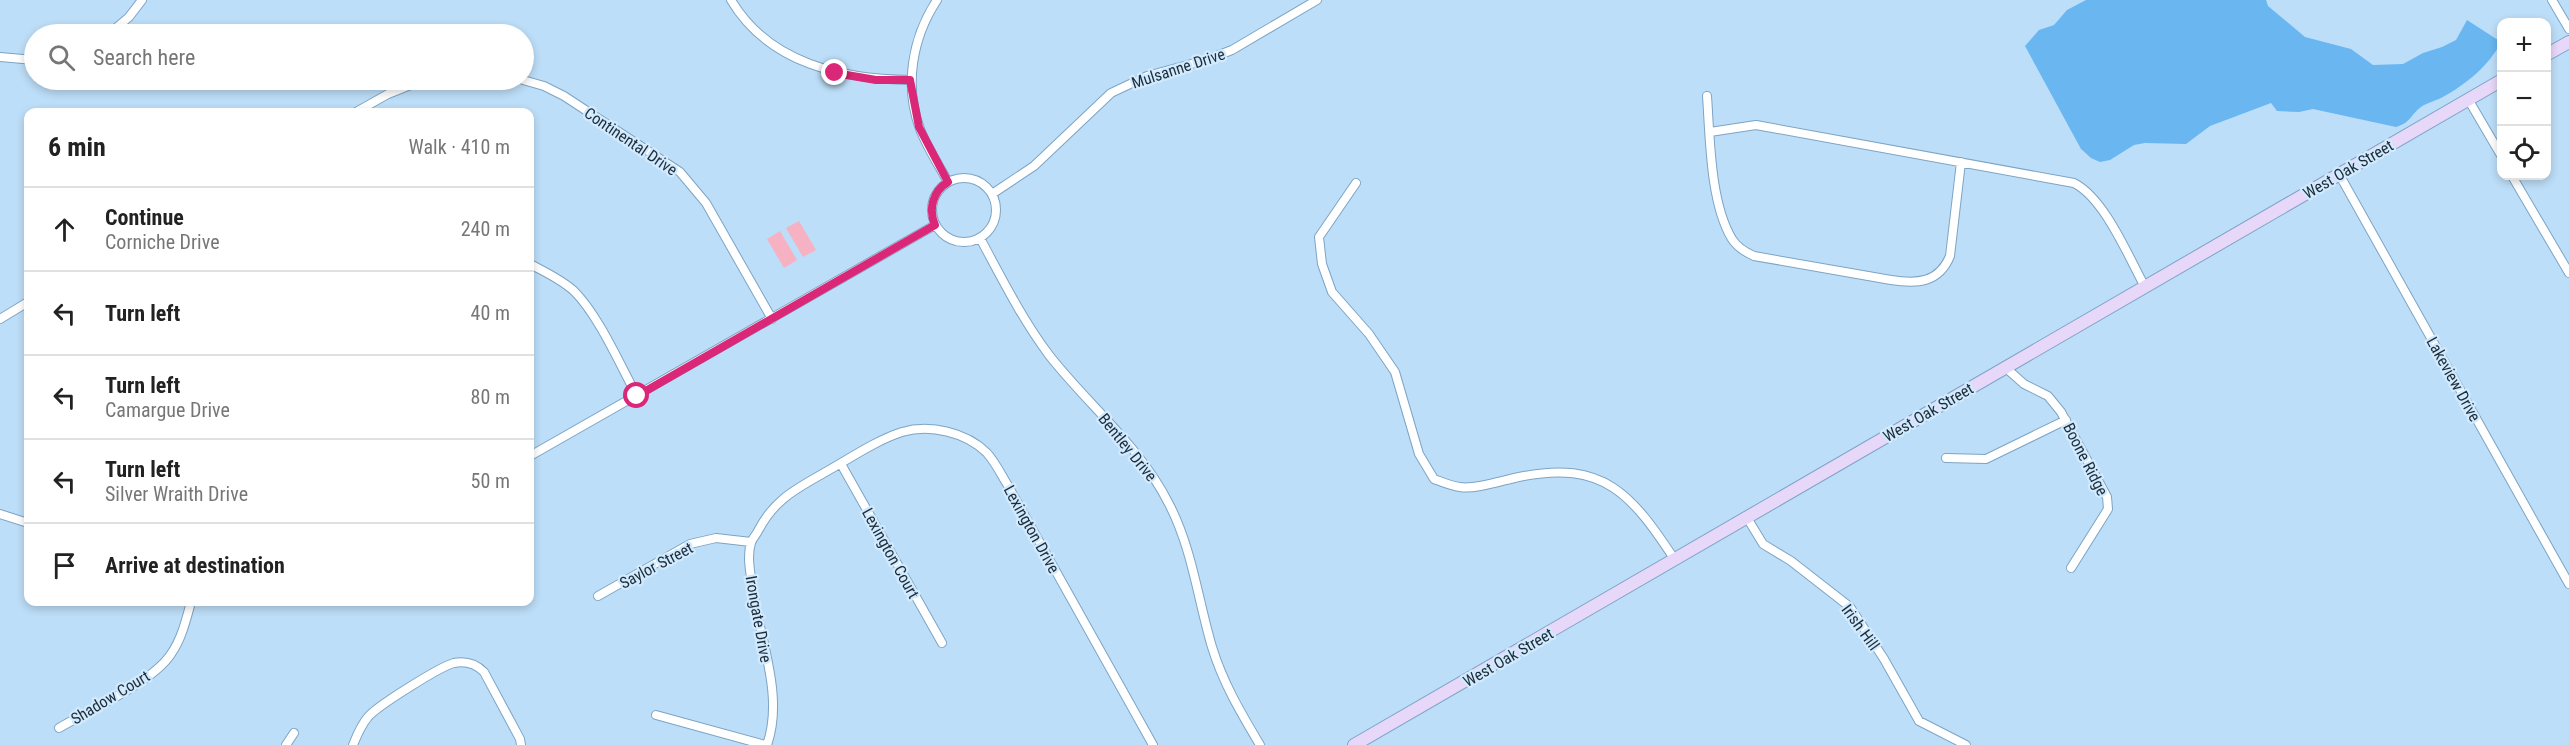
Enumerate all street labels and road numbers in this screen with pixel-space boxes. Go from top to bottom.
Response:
street label: Mulsanne Drive [1129,44,1227,93]
street label: Continental Drive [581,103,681,179]
street label: West Oak Street [2300,136,2397,203]
street label: Lakeview Drive [2423,334,2485,425]
street label: West Oak Street [1880,379,1977,446]
street label: Bentley Drive [1094,409,1161,485]
street label: Boone Ridge [2059,420,2112,499]
street label: Lexington Drive [1000,482,1063,576]
street label: Lexington Court [858,505,923,602]
street label: Saylor Street [616,538,696,593]
street label: Irongate Drive [742,574,775,664]
street label: Irish Hill [1838,601,1884,654]
street label: West Oak Street [1460,624,1557,691]
street label: Shadow Court [67,666,153,728]

